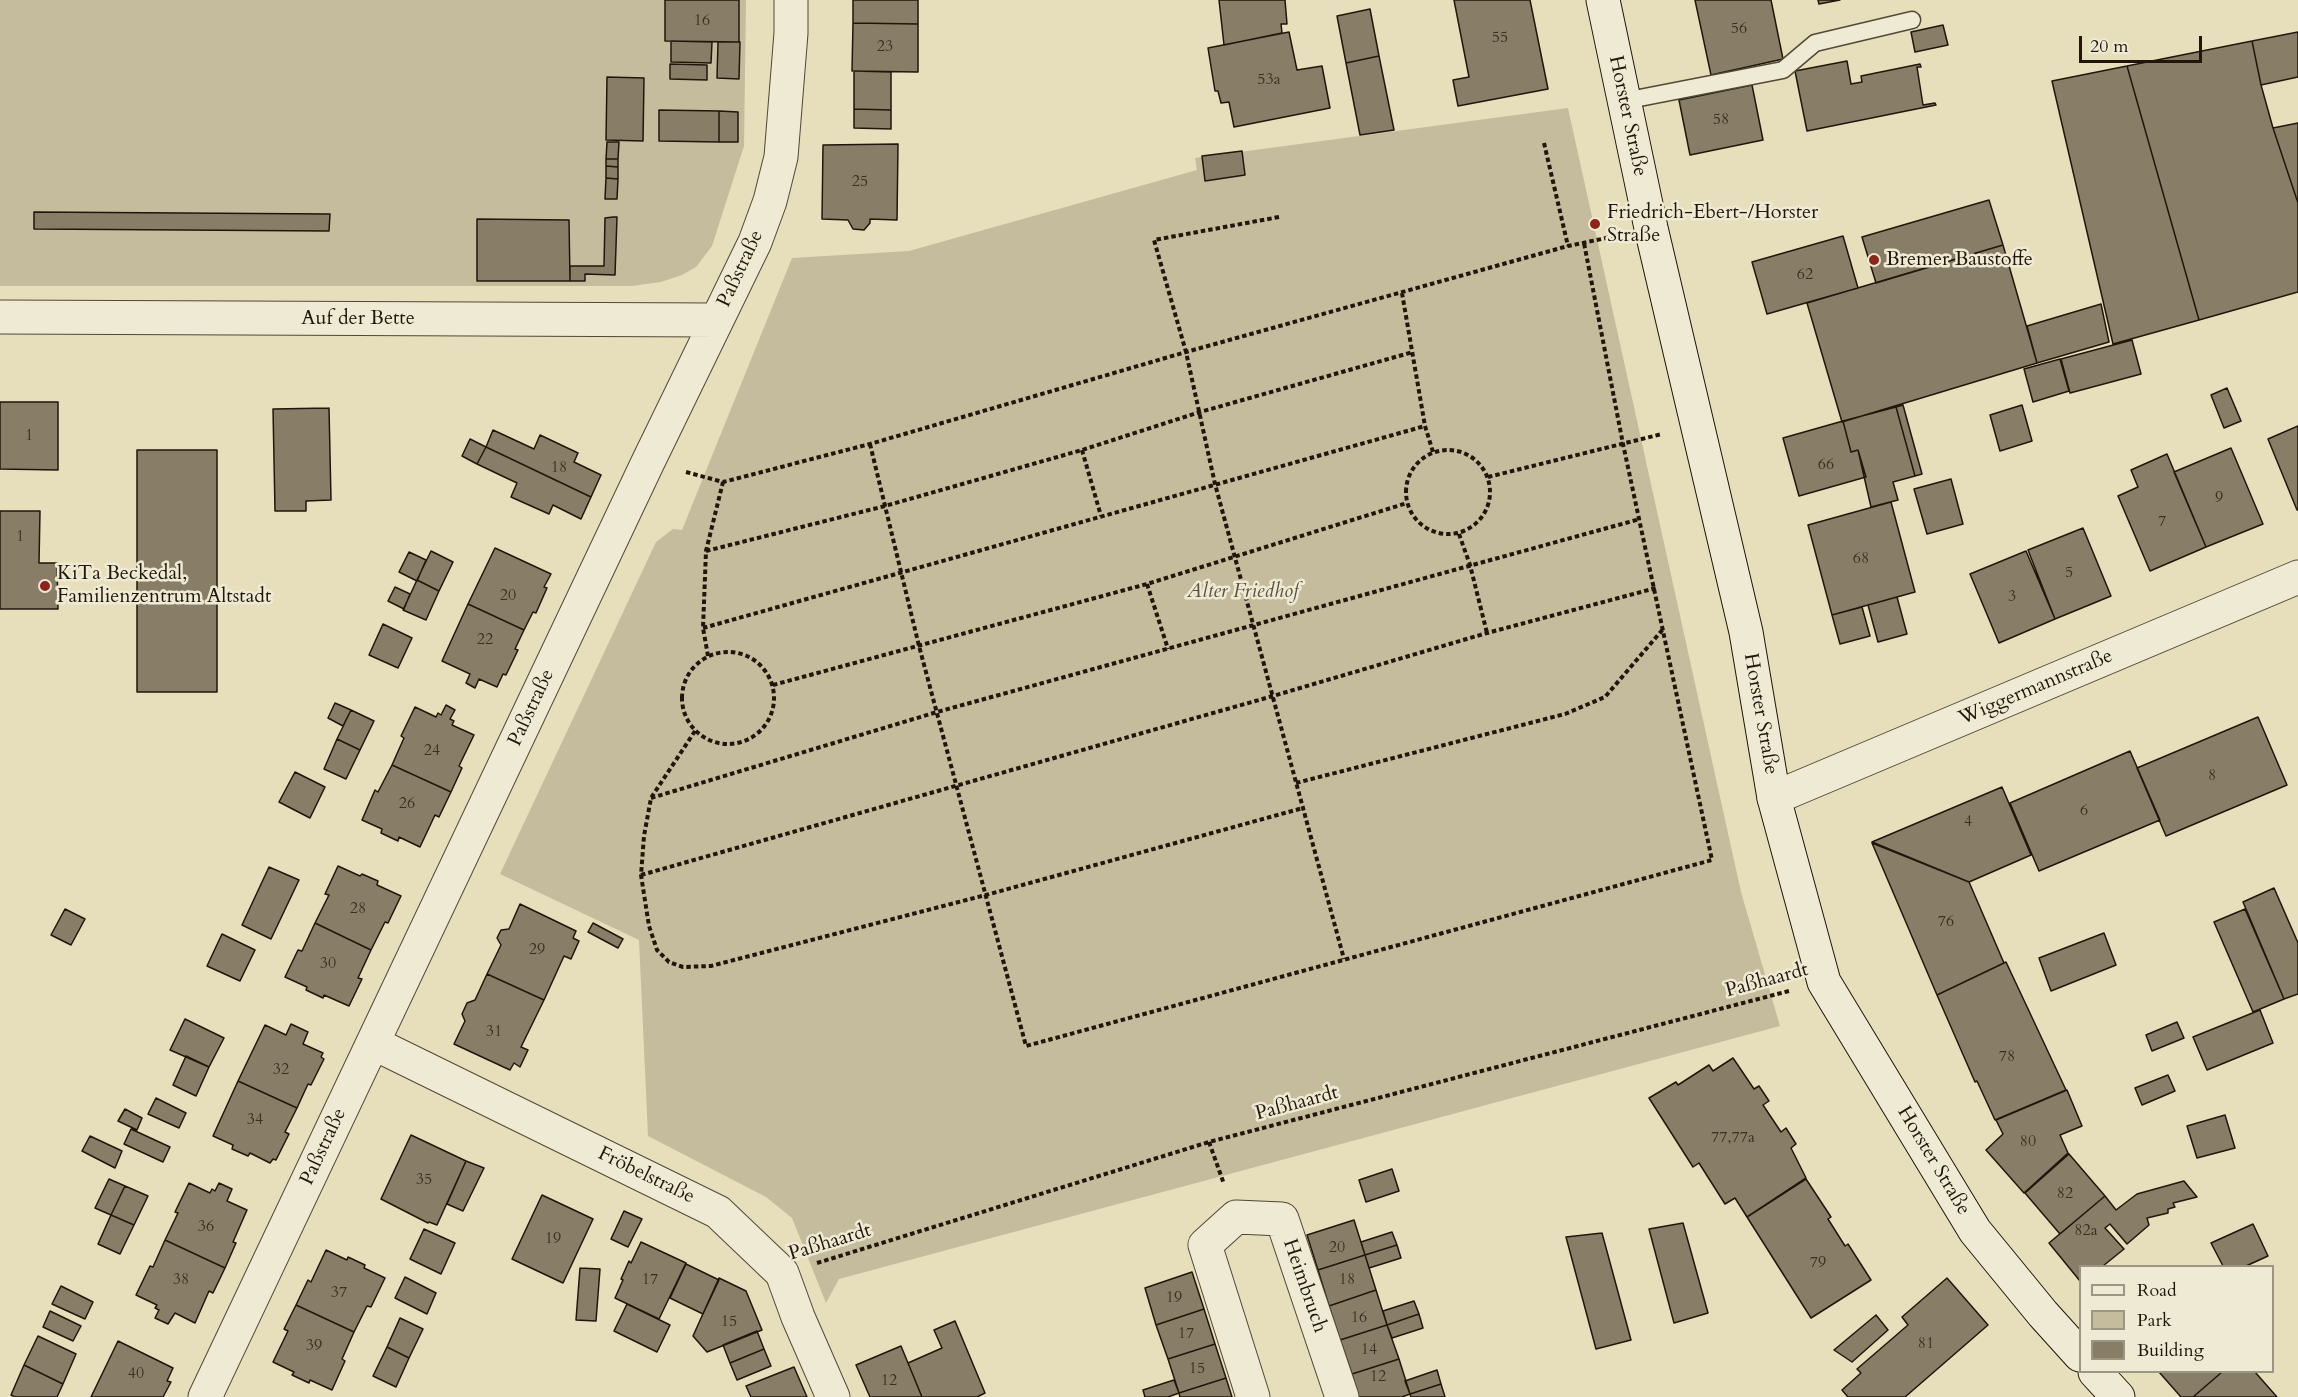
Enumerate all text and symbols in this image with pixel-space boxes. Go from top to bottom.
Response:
house number: 16 [694,11,710,31]
house number: 56 [1731,19,1747,39]
scale bar [2082,24,2205,62]
house number: 55 [1492,28,1508,48]
text: 20 m [2090,34,2129,59]
house number: 23 [877,37,893,57]
street label: Horster Straße [1602,53,1652,179]
house number: 53a [1257,70,1281,90]
house number: 58 [1713,110,1729,130]
house number: 25 [852,172,868,192]
place label: Friedrich-Ebert-/Horster Straße [1607,201,1818,248]
marker: Friedrich-Ebert-/Horster Straße [1588,217,1602,231]
street label: Paßstraße [713,227,769,311]
place label: Bremer Baustoffe [1886,248,2033,272]
marker: Bremer Baustoffe [1867,253,1881,267]
house number: 62 [1797,265,1813,285]
street label: Auf der Bette [301,307,415,331]
house number: 1 [25,426,33,446]
house number: 66 [1818,455,1834,475]
house number: 18 [551,458,567,478]
house number: 9 [2215,488,2223,508]
house number: 7 [2158,512,2166,532]
house number: 1 [16,527,24,547]
house number: 68 [1853,549,1869,569]
place label: KiTa Beckedal, Familienzentrum Altstadt [57,562,271,609]
house number: 5 [2065,563,2073,583]
marker: KiTa Beckedal, Familienzentrum Altstadt [38,579,52,593]
park label: Alter Friedhof [1187,580,1299,604]
house number: 20 [500,586,516,606]
house number: 3 [2008,587,2016,607]
house number: 22 [477,630,493,650]
street label: Wiggermannstraße [1955,645,2117,731]
street label: Horster Straße [1738,651,1782,777]
street label: Paßstraße [504,666,560,750]
house number: 24 [424,741,440,761]
house number: 8 [2208,766,2216,786]
house number: 26 [399,794,415,814]
house number: 6 [2080,801,2088,821]
house number: 4 [1964,812,1972,832]
house number: 28 [350,899,366,919]
house number: 76 [1938,912,1954,932]
house number: 29 [529,940,545,960]
house number: 30 [320,954,336,974]
street label: Paßhaardt [1723,958,1811,1004]
house number: 31 [486,1022,502,1042]
house number: 78 [1999,1047,2015,1067]
house number: 32 [273,1060,289,1080]
street label: Paßhaardt [1253,1081,1341,1127]
street label: Horster Straße [1891,1102,1975,1220]
street label: Paßstraße [296,1105,352,1189]
house number: 34 [247,1110,263,1130]
house number: 77,77a [1711,1128,1755,1148]
house number: 80 [2020,1132,2036,1152]
street label: Fröbelstraße [594,1142,698,1210]
house number: 35 [416,1170,432,1190]
house number: 82 [2057,1184,2073,1204]
house number: 36 [198,1217,214,1237]
street label: Paßhaardt [786,1219,874,1267]
house number: 82a [2074,1221,2098,1241]
house number: 19 [545,1229,561,1249]
street label: Heimbruch [1277,1236,1331,1336]
house number: 20 [1329,1238,1345,1258]
house number: 79 [1810,1253,1826,1273]
legend [2079,1265,2274,1373]
house number: 38 [173,1270,189,1290]
house number: 17 [642,1270,658,1290]
house number: 18 [1339,1270,1355,1290]
text: Road [2137,1278,2177,1303]
house number: 37 [331,1283,347,1303]
house number: 19 [1166,1288,1182,1308]
house number: 16 [1351,1308,1367,1328]
text: Park [2137,1308,2172,1333]
house number: 15 [721,1312,737,1332]
house number: 17 [1178,1324,1194,1344]
house number: 81 [1918,1334,1934,1354]
house number: 39 [306,1336,322,1356]
text: Building [2137,1338,2204,1363]
house number: 14 [1361,1340,1377,1360]
house number: 15 [1189,1359,1205,1379]
house number: 40 [128,1364,144,1384]
house number: 12 [1370,1367,1386,1387]
house number: 12 [881,1371,897,1391]

